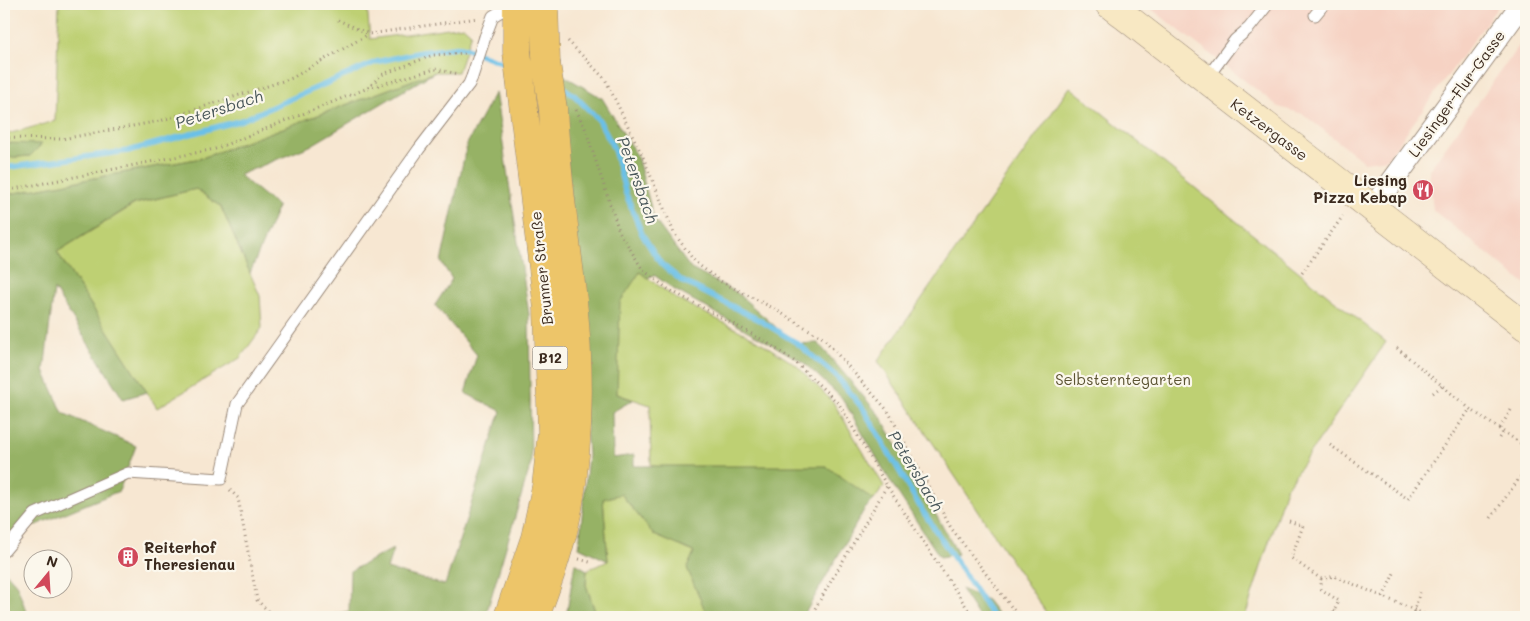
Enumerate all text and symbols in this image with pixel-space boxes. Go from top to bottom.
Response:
street label: Liesinger-Flur-Gasse [1403,26,1509,161]
water label: Petersbach [172,84,265,133]
street label: Ketzergasse [1227,94,1312,165]
water label: Petersbach [613,133,664,226]
place label: Liesing Pizza Kebap [1313,170,1407,207]
restaurant icon: Liesing Pizza Kebap [1411,178,1435,202]
street label: Brunner Straße [525,210,557,326]
road number: B12 [532,346,568,369]
park label: Selbsterntegarten [1055,369,1191,389]
water label: Petersbach [884,426,949,515]
place label: Reiterhof Theresienau [144,537,235,574]
building icon: Reiterhof Theresienau [116,545,140,569]
north arrow [22,548,72,598]
text: N [44,550,60,572]

